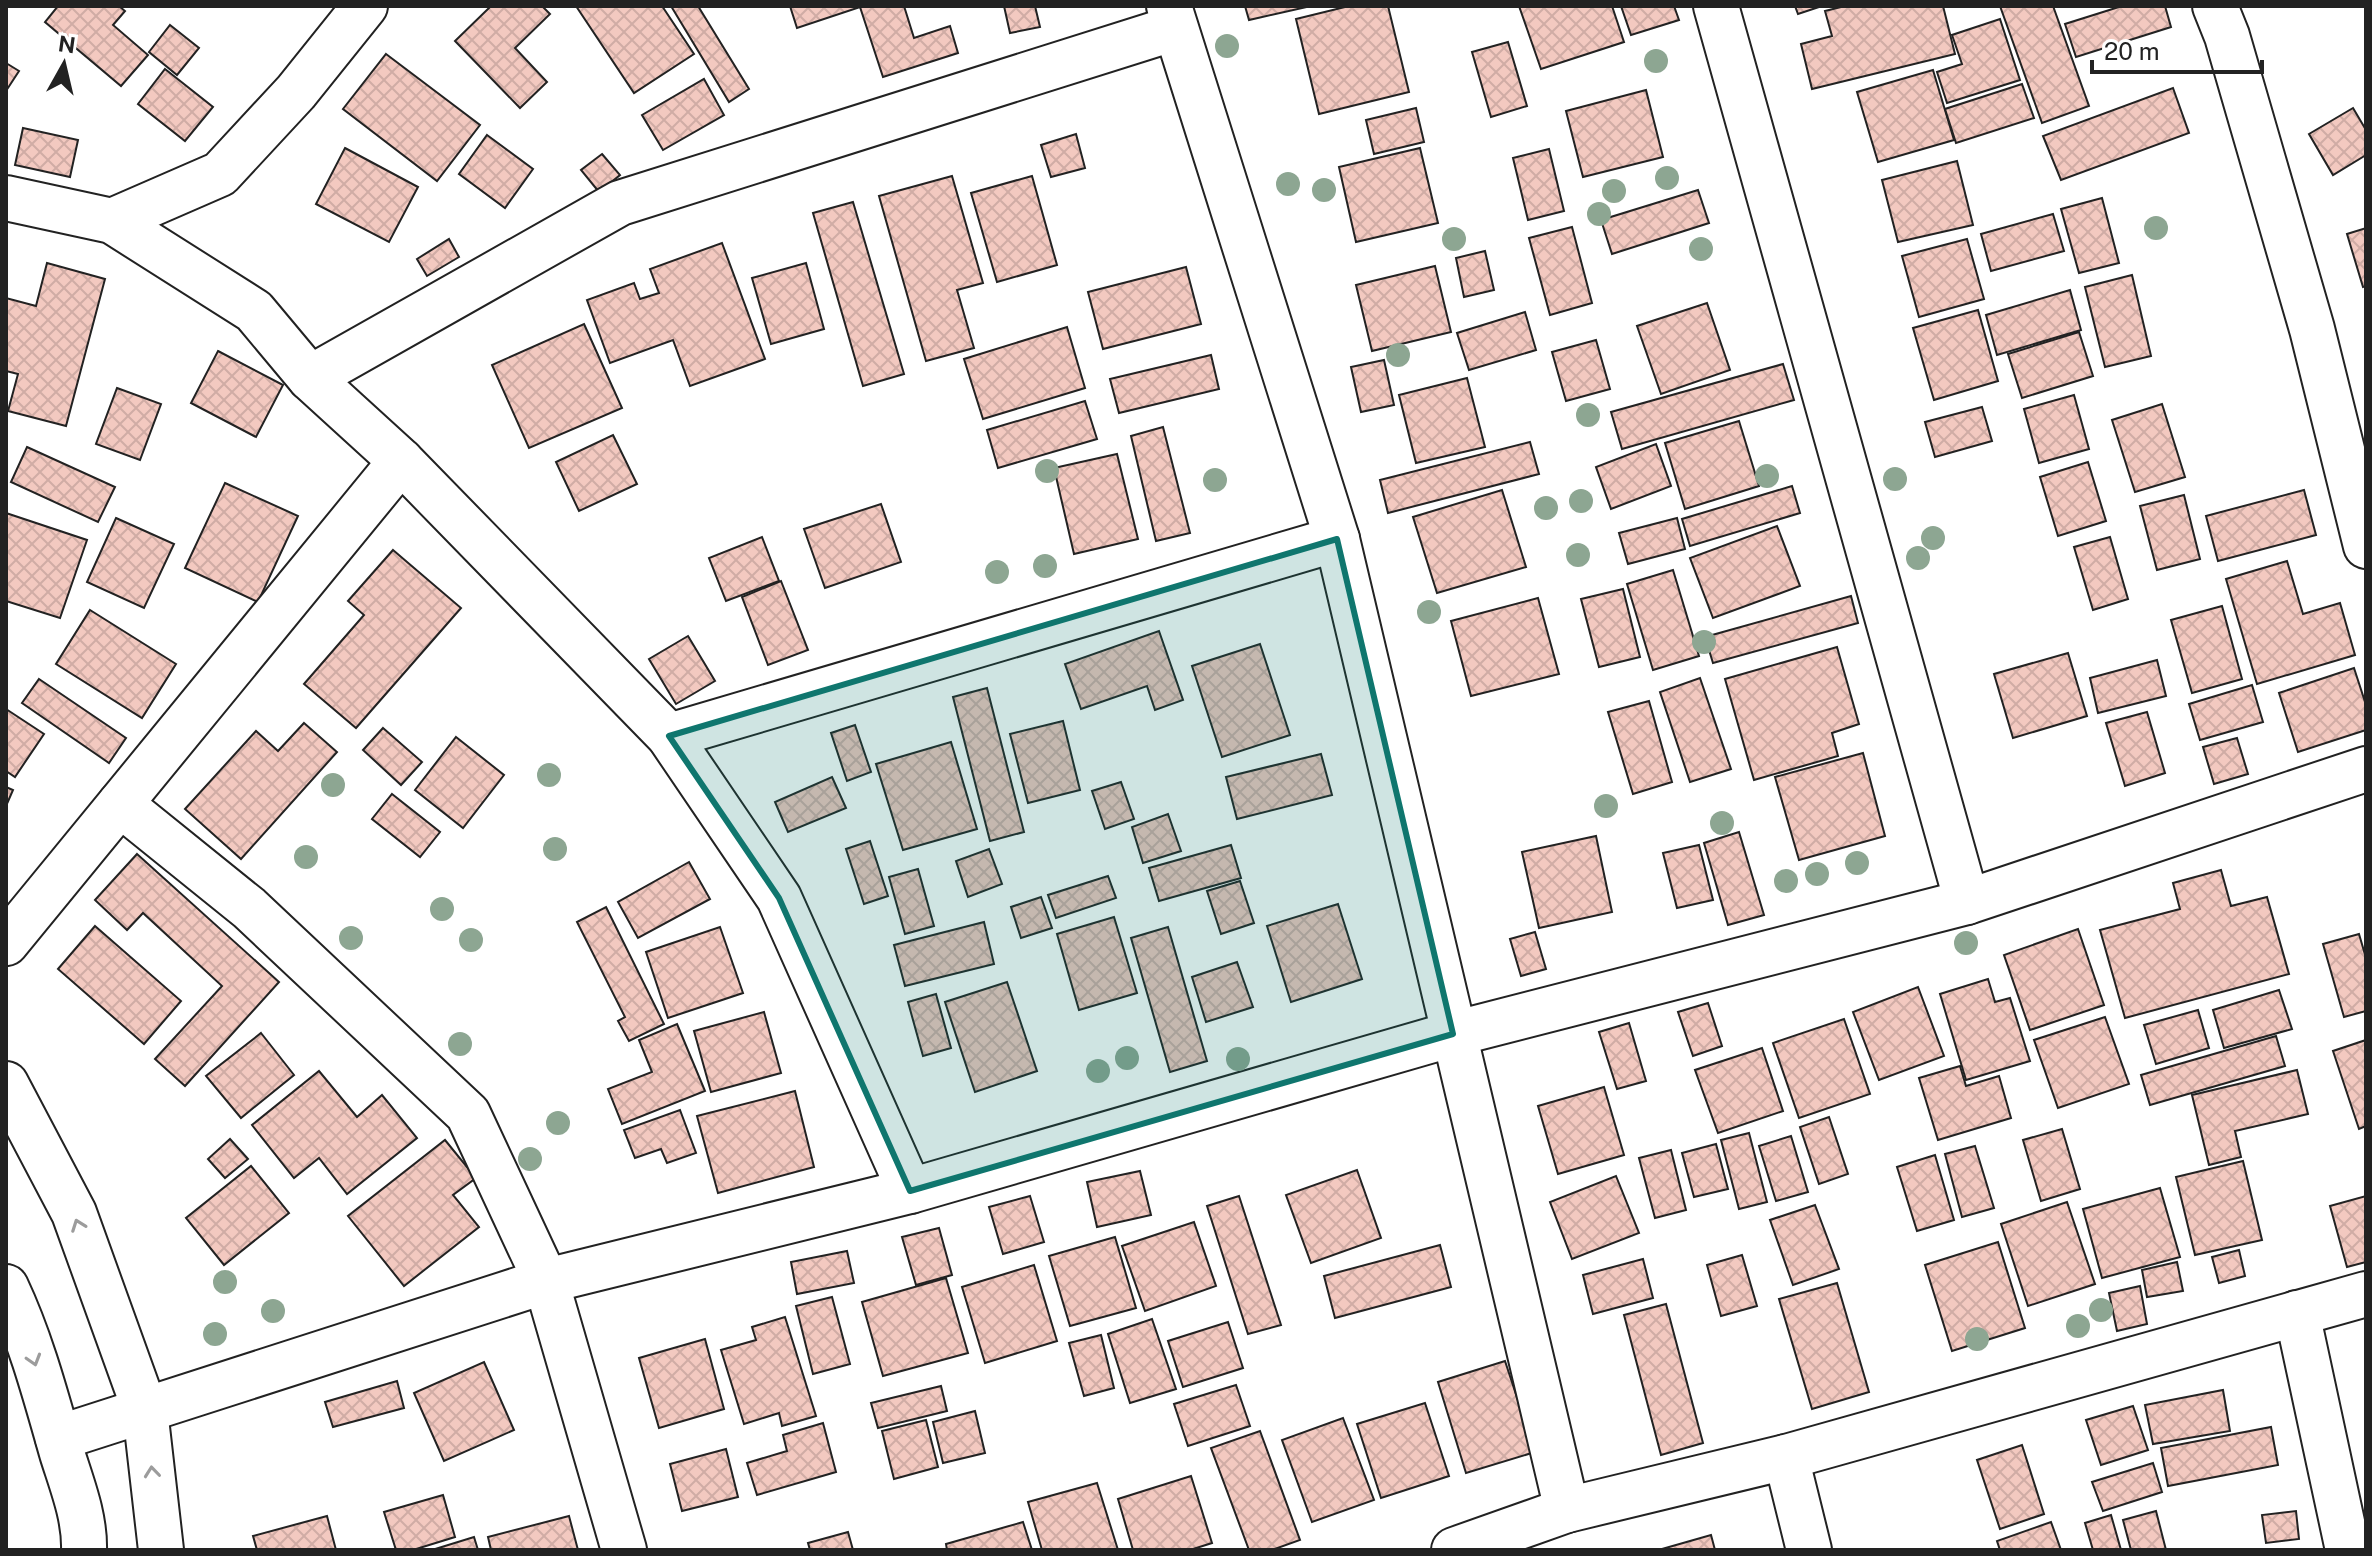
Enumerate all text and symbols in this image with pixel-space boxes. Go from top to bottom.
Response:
north arrow [24,24,104,104]
scale bar [2092,24,2262,74]
text: N [56,30,77,58]
text: 20 m [2104,37,2160,65]
one-way arrow [72,1218,88,1232]
one-way arrow [25,1352,41,1366]
one-way arrow [144,1466,161,1479]

